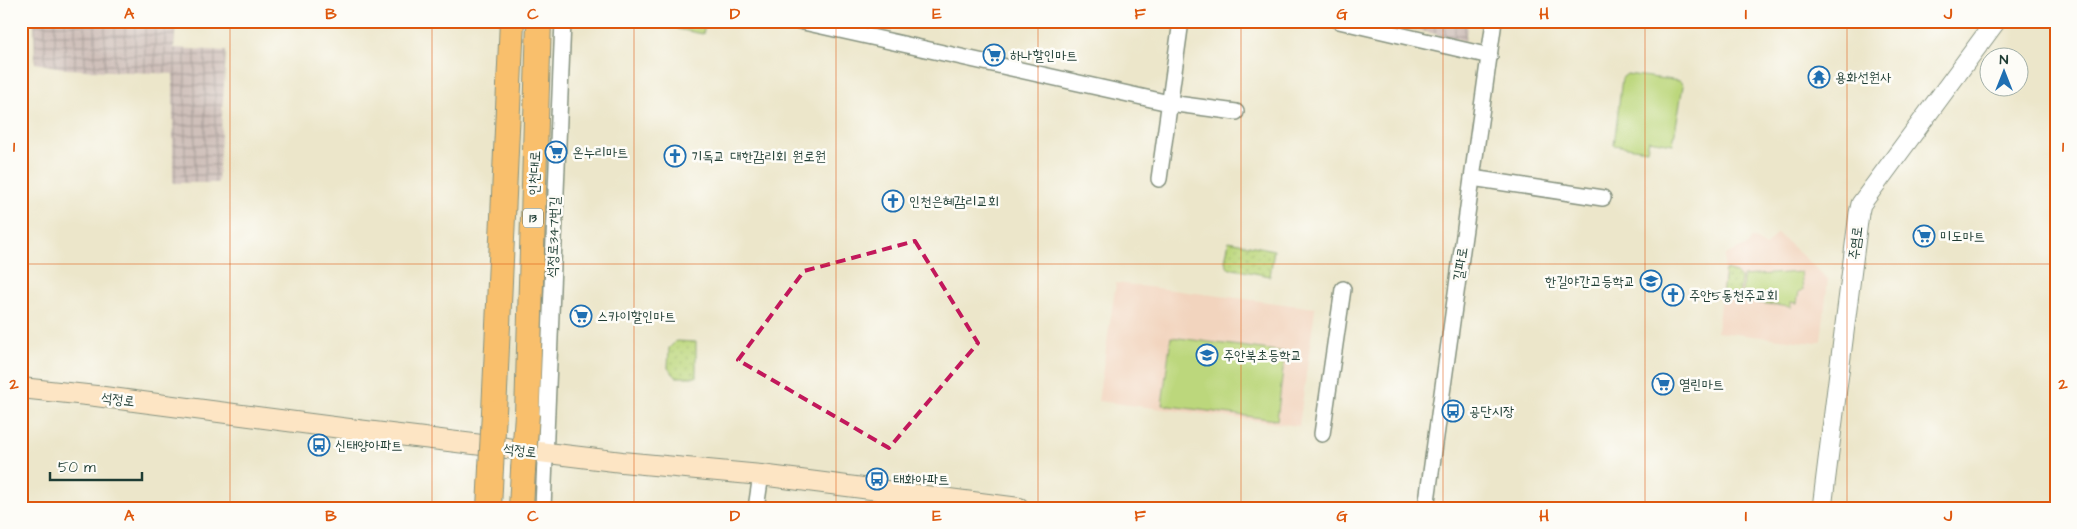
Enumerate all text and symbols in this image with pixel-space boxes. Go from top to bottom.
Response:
text: A [124,3,135,25]
text: B [325,3,337,25]
text: C [527,3,539,25]
text: D [730,3,741,25]
text: E [932,3,942,25]
text: F [1134,3,1146,25]
text: G [1336,3,1348,25]
text: H [1539,3,1549,25]
text: I [1745,3,1747,25]
text: J [1943,3,1953,25]
supermarket icon: 하나할인마트 [982,43,1006,67]
place label: 하나할인마트 [1010,46,1078,66]
north arrow [1980,48,2030,98]
text: N [2000,50,2009,70]
temple icon: 용화선원사 [1807,65,1831,89]
place label: 용화선원사 [1835,68,1892,88]
text: 1 [13,136,16,158]
text: 1 [2062,136,2065,158]
supermarket icon: 온누리마트 [544,140,568,164]
place label: 온누리마트 [572,143,628,163]
church icon: 기독교 대한감리회 원로원 [663,144,687,168]
place label: 기독교 대한감리회 원로원 [691,147,826,167]
street label: 인천대로 [524,150,546,196]
church icon: 인천은혜감리교회 [881,189,905,213]
place label: 인천은혜감리교회 [909,192,999,212]
street label: 석정로347번길 [543,195,565,278]
road number: 13 [523,208,543,228]
supermarket icon: 미도마트 [1912,224,1936,248]
street label: 주염로 [1844,225,1868,261]
place label: 미도마트 [1940,227,1985,247]
street label: 길파로 [1449,246,1473,282]
school or university icon: 한길야간고등학교 [1639,269,1663,293]
place label: 한길야간고등학교 [1545,272,1635,292]
church icon: 주안5동천주교회 [1661,283,1685,307]
place label: 주안5동천주교회 [1689,286,1778,306]
supermarket icon: 스카이할인마트 [569,304,593,328]
place label: 스카이할인마트 [597,307,676,327]
school or university icon: 주안북초등학교 [1195,343,1219,367]
place label: 주안북초등학교 [1223,346,1302,366]
supermarket icon: 열린마트 [1651,372,1675,396]
text: 2 [8,373,19,395]
text: 2 [2057,373,2068,395]
place label: 열린마트 [1679,375,1724,395]
street label: 석정로 [100,388,136,412]
bus stop icon: 공단시장 [1441,399,1465,423]
place label: 공단시장 [1469,402,1515,422]
bus stop icon: 신태양아파트 [307,433,331,457]
place label: 신태양아파트 [335,436,403,456]
street label: 석정로 [502,439,538,463]
scale bar [50,449,142,481]
text: 50 m [58,457,96,478]
bus stop icon: 태화아파트 [865,467,889,491]
place label: 태화아파트 [893,470,949,490]
text: A [124,505,135,527]
text: B [325,505,337,527]
text: C [527,505,539,527]
text: D [730,505,741,527]
text: E [932,505,942,527]
text: F [1134,505,1146,527]
text: G [1336,505,1348,527]
text: H [1539,505,1549,527]
text: I [1745,505,1747,527]
text: J [1943,505,1953,527]

